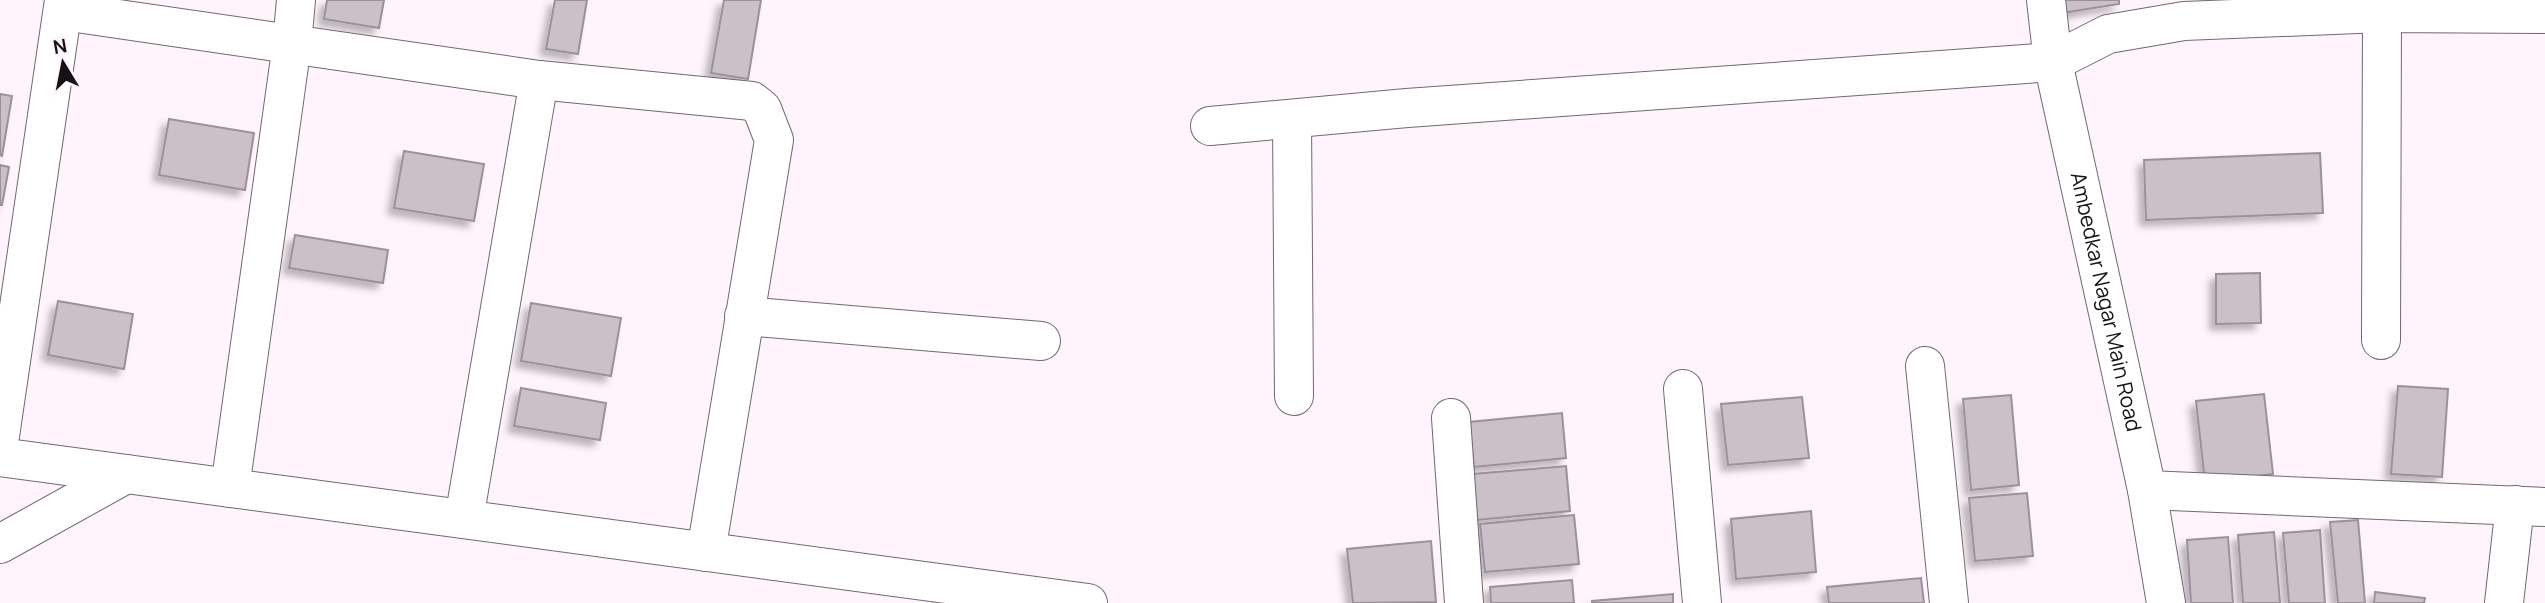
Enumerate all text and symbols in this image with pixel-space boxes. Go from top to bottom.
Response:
north arrow [28,28,98,98]
text: N [51,32,69,60]
street label: Ambedkar Nagar Main Road [2065,169,2149,434]

